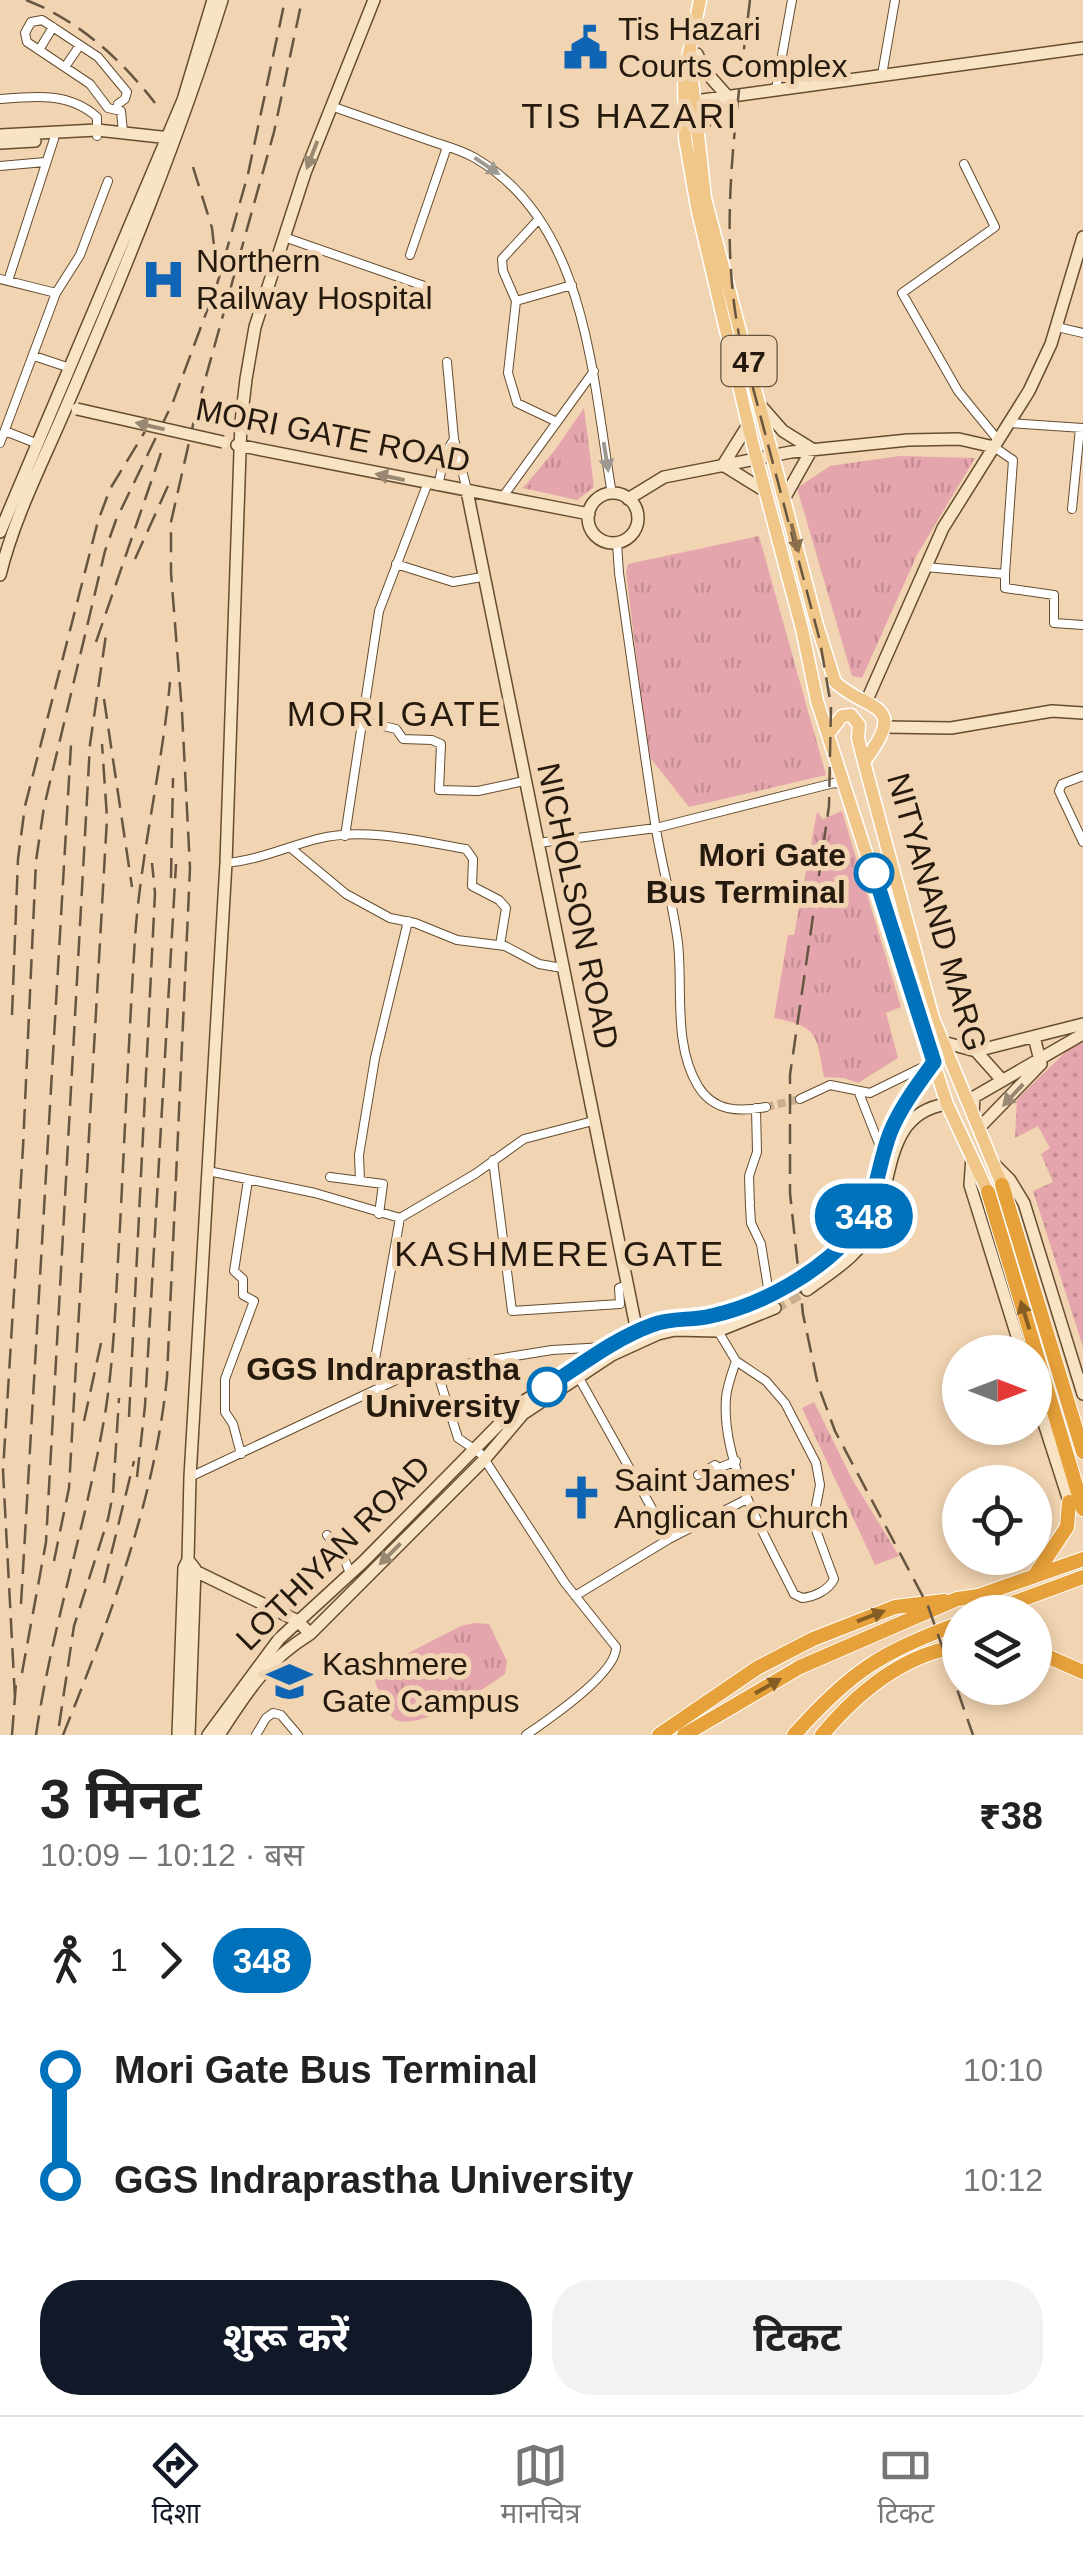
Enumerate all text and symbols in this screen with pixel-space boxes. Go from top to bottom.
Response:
place label: Tis Hazari Courts Complex [618,11,847,84]
public building icon: Tis Hazari Courts Complex [561,23,609,71]
district label: TIS HAZARI [521,96,739,135]
one-way arrow [303,140,319,170]
one-way arrow [473,156,501,174]
place label: Northern Railway Hospital [196,243,433,316]
hospital icon: Northern Railway Hospital [139,255,187,303]
road number: 47 [722,336,776,386]
street label: MORI GATE ROAD [193,391,473,479]
one-way arrow [134,417,165,433]
one-way arrow [599,442,615,474]
one-way arrow [374,469,405,484]
one-way arrow [788,523,804,554]
district label: MORI GATE [287,694,503,733]
street label: NICHOLSON ROAD [530,760,626,1052]
street label: NITYANAND MARG [880,769,994,1055]
place label: Mori Gate Bus Terminal [646,837,846,910]
marker: Mori Gate Bus Terminal [855,854,893,892]
one-way arrow [1003,1082,1025,1107]
line badge: 348 [806,1184,922,1248]
text: 348 [835,1197,893,1236]
district label: KASHMERE GATE [394,1234,726,1273]
one-way arrow [1017,1299,1032,1330]
north arrow [942,1335,1052,1445]
map controls [942,1335,1052,1705]
place label: GGS Indraprastha University [246,1351,520,1424]
marker: GGS Indraprastha University [528,1368,566,1406]
street label: LOTHIYAN ROAD [229,1449,437,1657]
place label: Saint James' Anglican Church [614,1462,849,1535]
button: locate [942,1465,1052,1575]
church icon: Saint James' Anglican Church [557,1474,605,1522]
one-way arrow [379,1541,403,1565]
button: layers [942,1595,1052,1705]
one-way arrow [857,1608,887,1623]
place label: Kashmere Gate Campus [322,1646,519,1719]
school or university icon: Kashmere Gate Campus [265,1658,313,1706]
one-way arrow [754,1678,782,1695]
text: 3 मिनट [40,1768,201,1830]
text: ₹38 [979,1795,1043,1837]
text: 10:09 – 10:12 · बस [40,1837,304,1873]
icon: walk [40,1933,95,1988]
icon: forward [143,1933,198,1988]
text: 348 [233,1941,291,1980]
text: 1 [110,1942,128,1978]
text: Mori Gate Bus Terminal [114,2049,538,2091]
text: 10:10 [963,2052,1043,2088]
text: GGS Indraprastha University [114,2159,634,2201]
text: 10:12 [963,2162,1043,2198]
button: शुरू करें [40,2280,532,2395]
button: टिकट [552,2280,1043,2395]
tab: दिशा [148,2438,203,2534]
tab: मानचित्र [500,2438,581,2534]
tab: टिकट [877,2438,934,2534]

